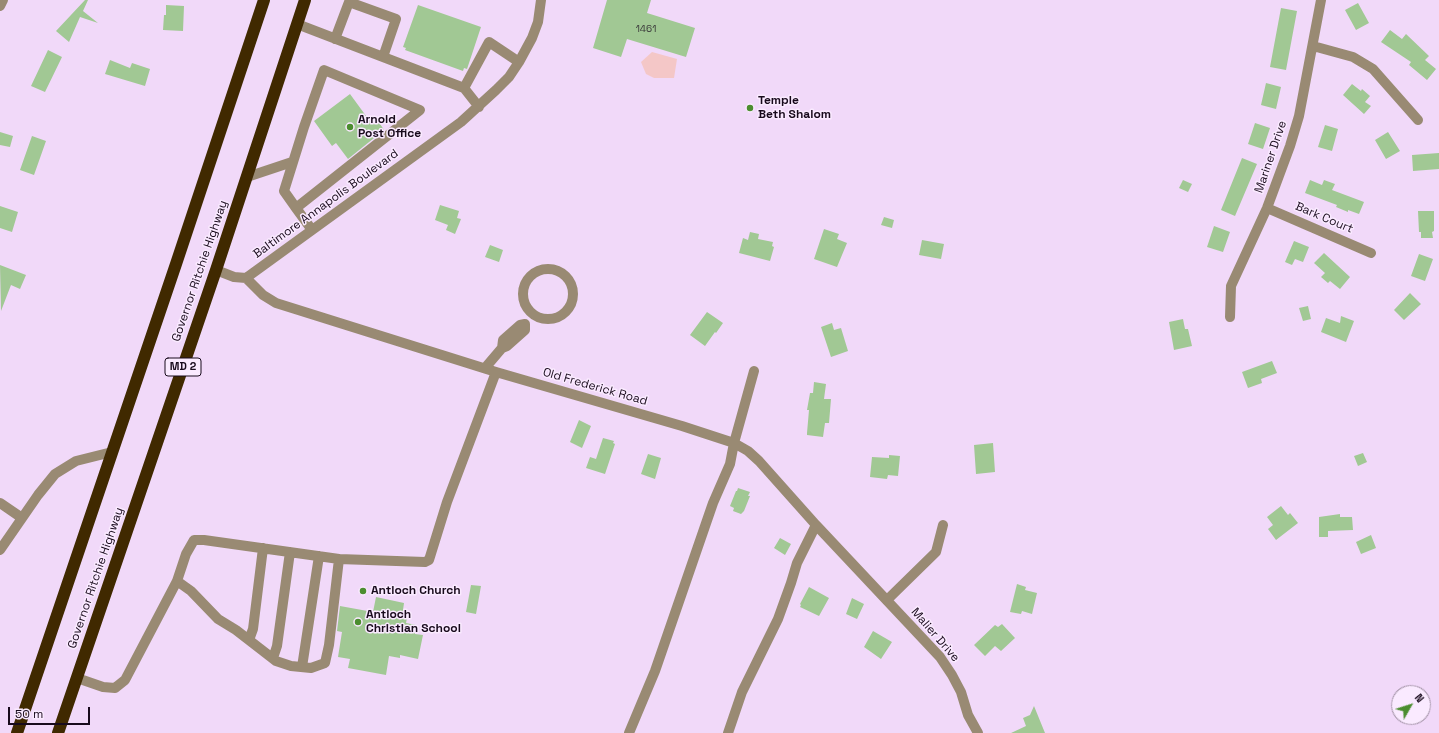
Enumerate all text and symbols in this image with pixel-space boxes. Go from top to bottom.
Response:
house number: 1461 [636,23,656,35]
place label: Temple Beth Shalom [758,94,831,122]
marker: Temple Beth Shalom [745,103,755,113]
place label: Arnold Post Office [358,113,421,141]
street label: Mariner Drive [1252,119,1290,195]
marker: Arnold Post Office [345,122,355,132]
street label: Baltimore Annapolis Boulevard [251,147,401,261]
street label: Governor Ritchie Highway [169,199,231,343]
street label: Bark Court [1293,199,1355,237]
road number: MD 2 [165,358,201,376]
street label: Old Frederick Road [541,365,649,409]
street label: Governor Ritchie Highway [65,506,127,650]
place label: Antioch Church [371,584,461,598]
marker: Antioch Church [358,586,368,596]
street label: Malier Drive [908,605,962,665]
place label: Antioch Christian School [366,608,461,636]
marker: Antioch Christian School [353,617,363,627]
north arrow [1391,685,1431,725]
text: N [1412,691,1427,705]
scale bar [10,699,92,725]
text: 50 m [15,706,43,722]

